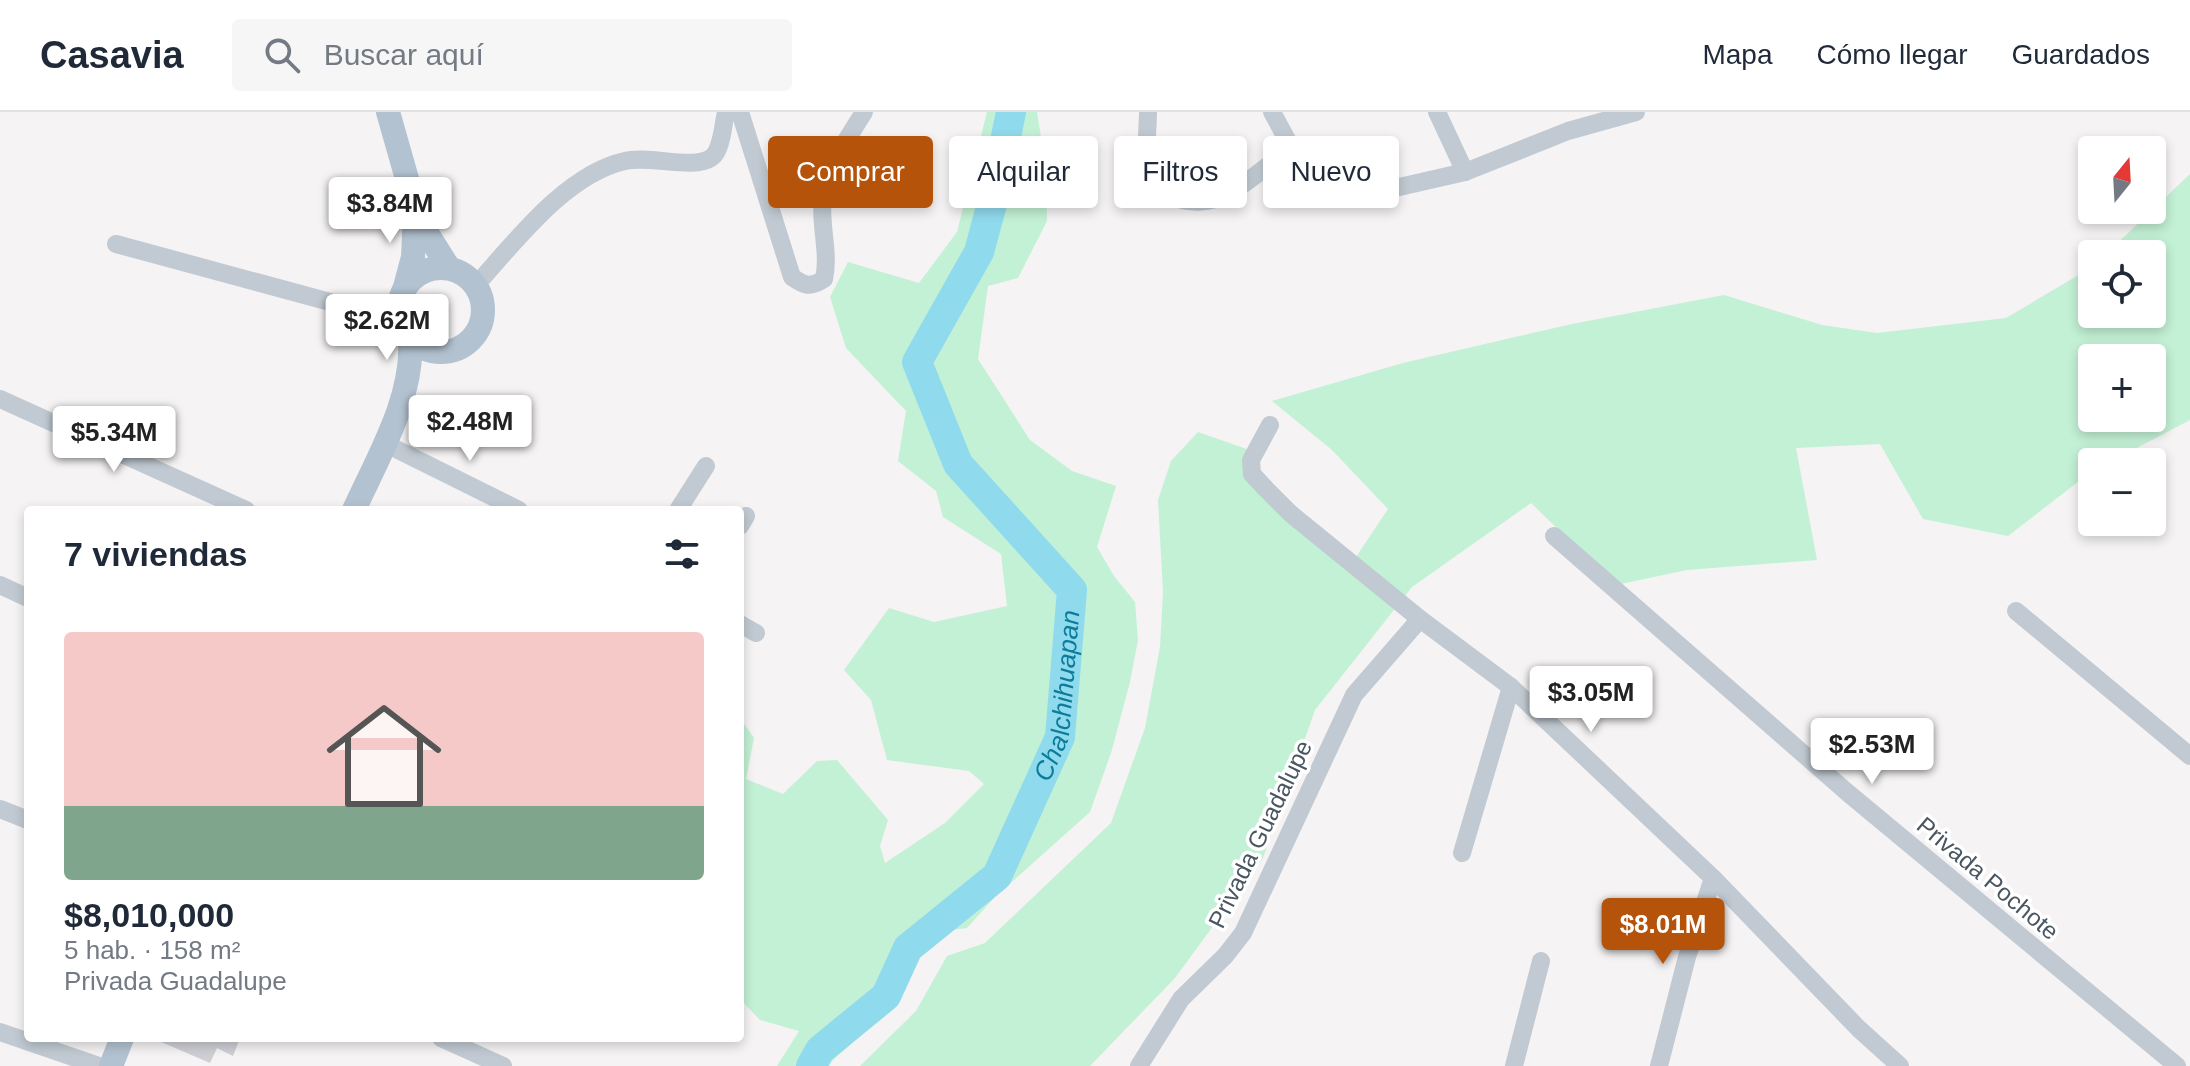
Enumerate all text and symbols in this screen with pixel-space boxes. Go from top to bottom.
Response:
search box [232,19,792,91]
icon: search [260,33,304,77]
text: Casavia [40,34,184,76]
text: Buscar aquí [324,38,484,71]
text: Mapa [1702,39,1773,70]
text: Cómo llegar [1817,39,1967,70]
text: Guardados [2011,39,2150,70]
chip: Comprar [768,136,933,208]
chip: Alquilar [949,136,1098,208]
chip: Filtros [1114,136,1247,208]
chip: Nuevo [1263,136,1399,208]
north arrow [2078,136,2166,224]
map controls [2078,136,2166,536]
pin: $3.84M [325,177,455,245]
text: $3.84M [347,188,433,218]
button: locate [2078,240,2166,328]
pin: $2.62M [322,294,452,362]
text: $2.62M [344,305,430,335]
button: + [2078,344,2166,432]
pin: $2.48M [405,395,535,463]
pin: $5.34M [49,406,179,474]
text: $2.48M [427,406,513,436]
text: $5.34M [71,417,157,447]
button: − [2078,448,2166,536]
icon: filters [660,532,704,576]
text: 7 viviendas [64,535,247,573]
water label: Chalchihuapan [1027,609,1085,785]
pin: $3.05M [1526,666,1656,734]
text: $3.05M [1548,677,1634,707]
icon: home [312,684,456,828]
pin: $2.53M [1807,718,1937,786]
text: $2.53M [1829,729,1915,759]
street label: Privada Guadalupe [1203,736,1317,932]
street label: Privada Pochote [1912,811,2064,945]
text: $8,010,000 [64,896,234,934]
pin: $8.01M [1598,898,1728,966]
text: $8.01M [1620,909,1706,939]
text: 5 hab. · 158 m² [64,935,240,965]
text: Privada Guadalupe [64,966,287,996]

